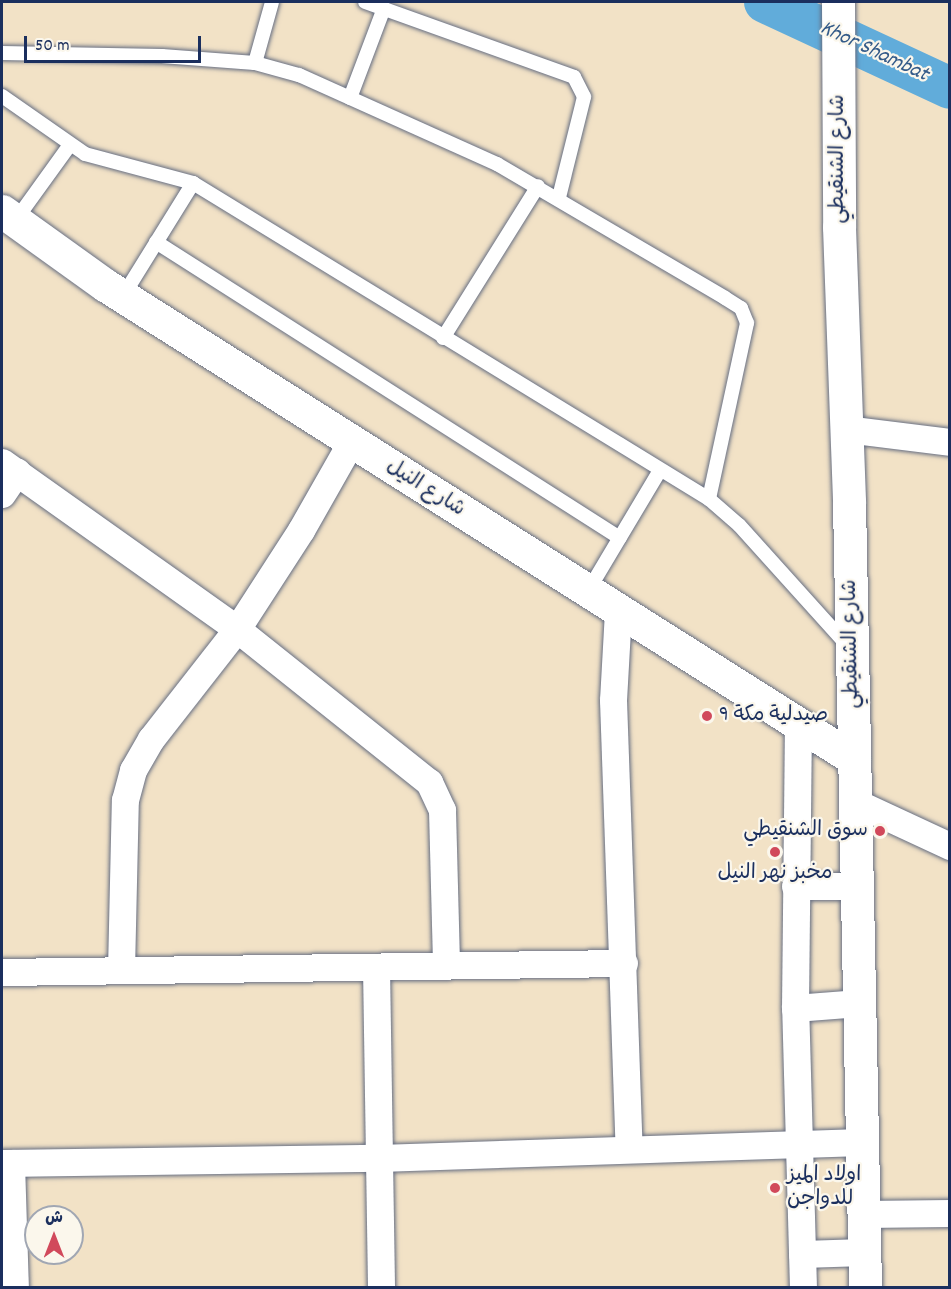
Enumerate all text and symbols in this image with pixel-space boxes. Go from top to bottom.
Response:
water label: Khor Shambat [816,15,932,89]
scale bar [27,24,204,62]
text: 50 m [35,34,70,59]
street label: شارع الشنقيطي [826,94,852,224]
street label: شارع النيل [381,455,469,523]
street label: شارع الشنقيطي [838,579,866,709]
place label: صيدلية مكة 9 [719,703,828,729]
marker: صيدلية مكة 9 [700,709,714,723]
place label: سوق الشنقيطي [743,818,868,844]
marker: سوق الشنقيطي [873,824,887,838]
marker: مخبز نهر النيل [768,845,782,859]
place label: مخبز نهر النيل [718,861,832,887]
place label: اولاد الميز للدواجن [787,1163,861,1213]
marker: اولاد الميز للدواجن [768,1181,782,1195]
north arrow [24,1205,84,1265]
text: ش [45,1207,63,1230]

